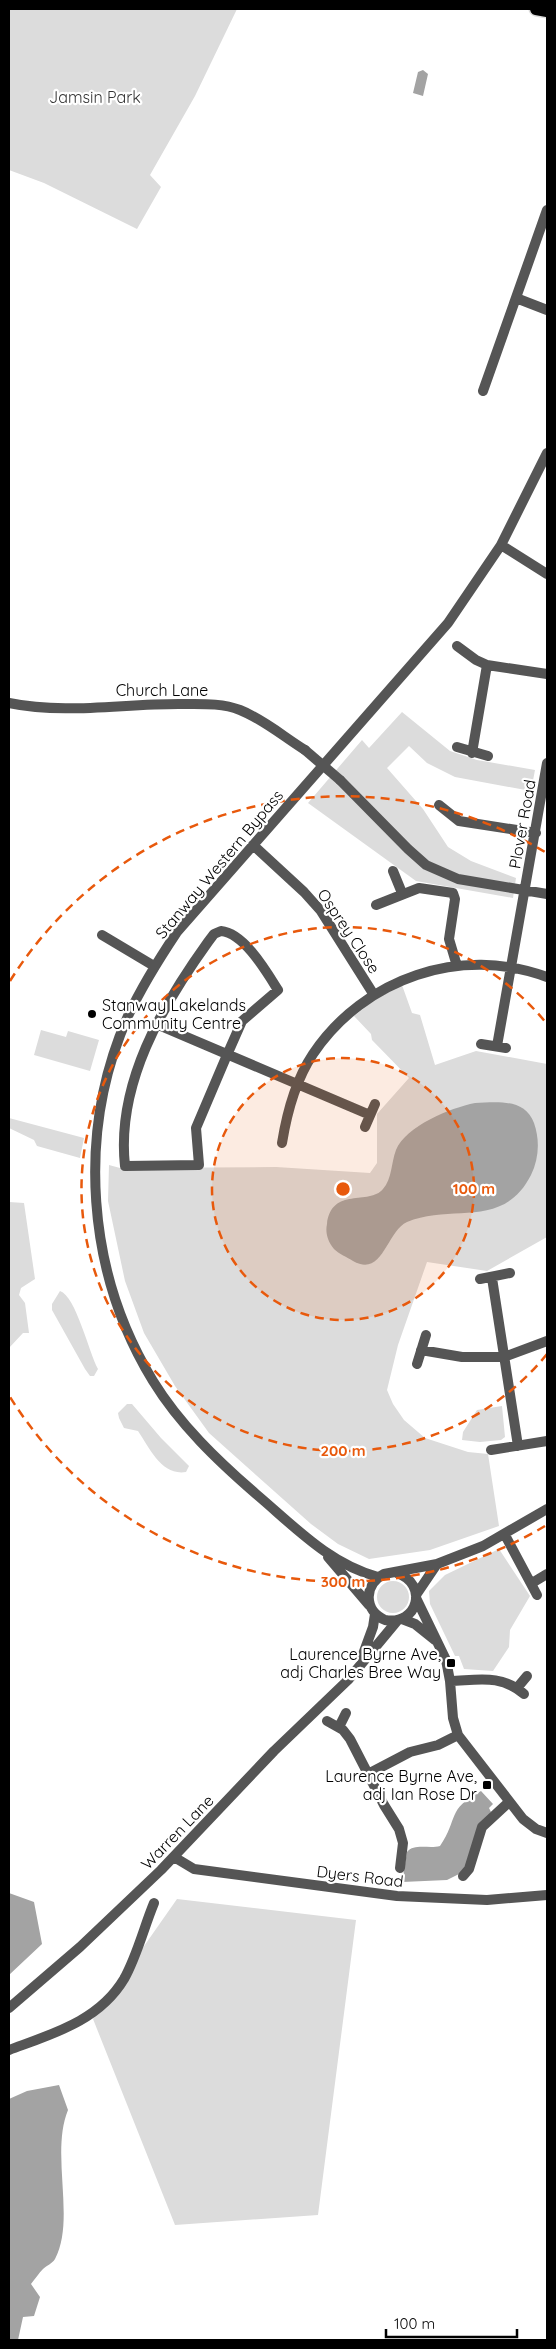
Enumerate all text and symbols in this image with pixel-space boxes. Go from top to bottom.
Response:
park label: Jamsin Park [49,87,141,107]
street label: Church Lane [116,680,208,700]
street label: Plover Road [504,778,540,870]
street label: Stanway Western Bypass [151,785,287,943]
street label: Osprey Close [313,885,385,977]
place label: Stanway Lakelands Community Centre [102,995,246,1033]
marker: Stanway Lakelands Community Centre [86,1008,98,1020]
text: 100 m [453,1179,495,1198]
centre of rings [334,1180,352,1198]
text: 200 m [321,1441,366,1460]
text: 300 m [321,1572,365,1591]
place label: Laurence Byrne Ave, adj Charles Bree Way [280,1644,441,1682]
marker: Laurence Byrne Ave, adj Charles Bree Way [445,1657,457,1669]
place label: Laurence Byrne Ave, adj Ian Rose Dr [325,1766,477,1804]
marker: Laurence Byrne Ave, adj Ian Rose Dr [481,1779,493,1791]
street label: Warren Lane [136,1790,218,1874]
street label: Dyers Road [315,1861,405,1891]
scale bar [386,2306,517,2338]
text: 100 m [394,2314,435,2333]

